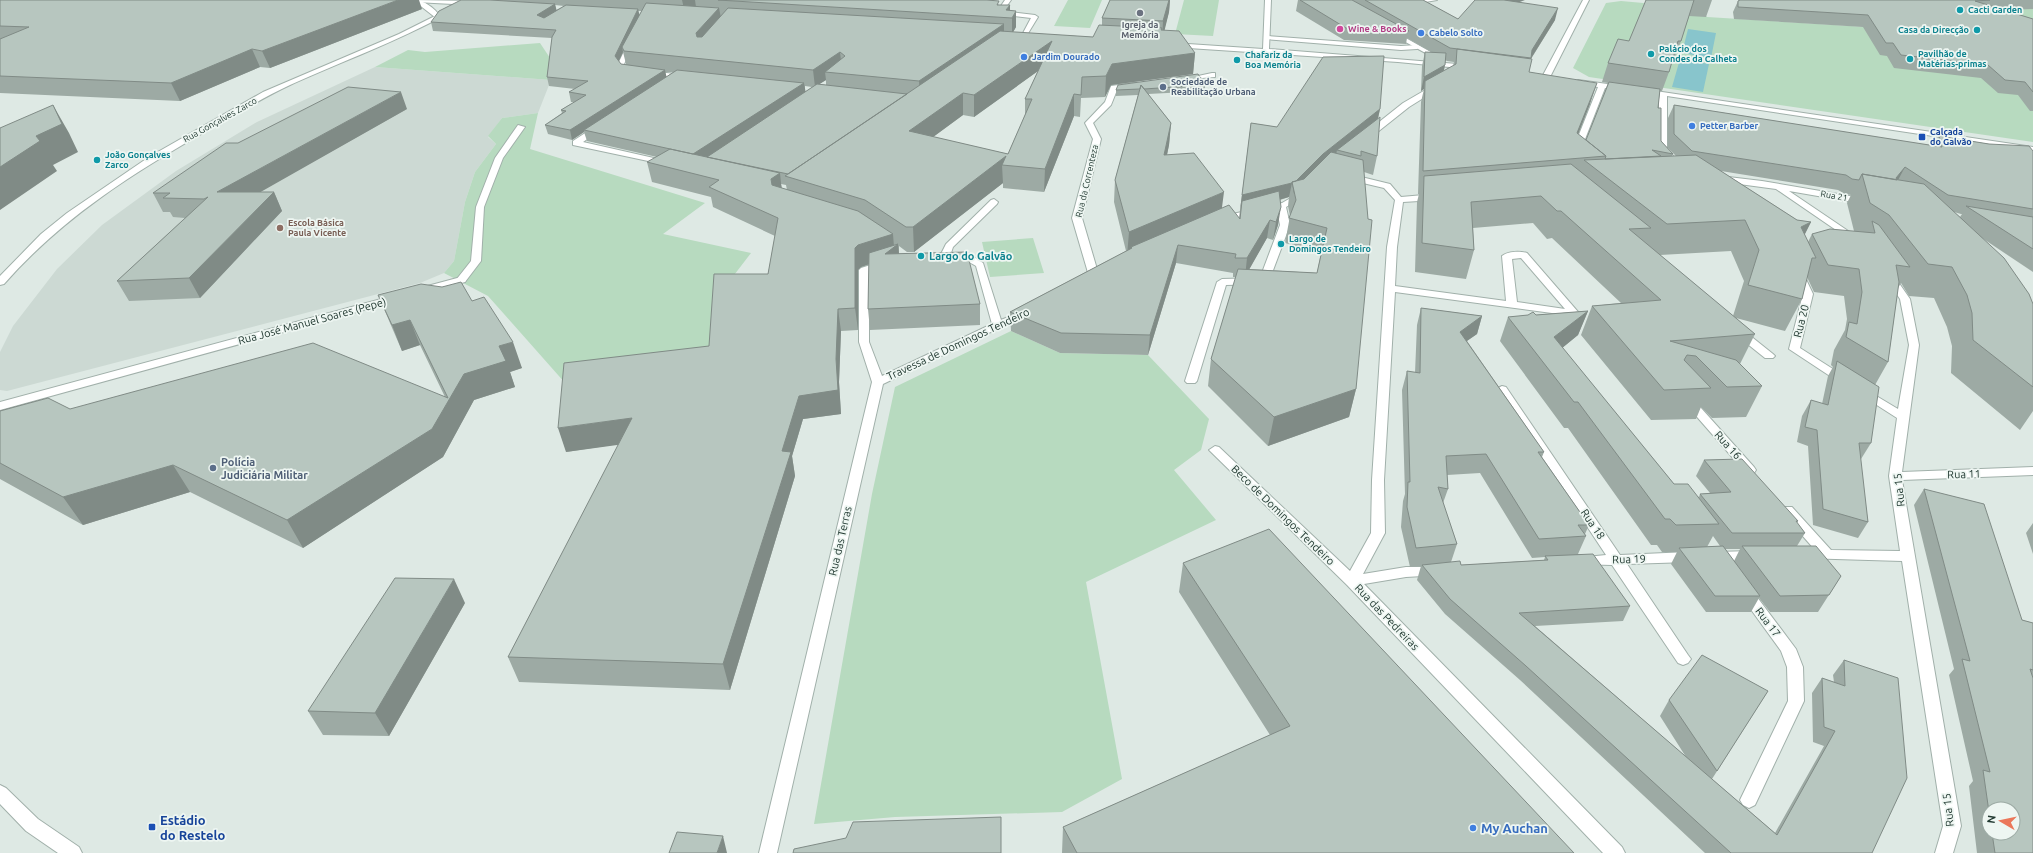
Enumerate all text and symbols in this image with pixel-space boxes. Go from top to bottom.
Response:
marker: Cacti Garden [1955,5,1965,15]
place label: Cacti Garden [1968,5,2022,15]
marker: Igreja da Memória [1135,8,1145,18]
place label: Igreja da Memória [1121,20,1159,40]
marker: Wine & Books [1335,24,1345,34]
place label: Wine & Books [1348,24,1406,34]
place label: Casa da Direcção [1898,25,1969,35]
marker: Casa da Direcção [1972,25,1982,35]
marker: Cabelo Solto [1416,28,1426,38]
place label: Cabelo Solto [1429,28,1483,38]
place label: Palácio dos Condes da Calheta [1659,44,1737,64]
marker: Palácio dos Condes da Calheta [1646,49,1656,59]
place label: Pavilhão de Matérias-primas [1918,49,1987,69]
place label: Chafariz da Boa Memória [1245,50,1301,70]
marker: Jardim Dourado [1019,52,1029,62]
place label: Jardim Dourado [1032,52,1100,62]
marker: Pavilhão de Matérias-primas [1905,54,1915,64]
marker: Chafariz da Boa Memória [1232,55,1242,65]
place label: Sociedade de Reabilitação Urbana [1171,77,1256,97]
marker: Sociedade de Reabilitação Urbana [1158,82,1168,92]
street label: Rua Gonçalves Zarco [181,96,259,144]
marker: Petter Barber [1687,121,1697,131]
place label: Petter Barber [1700,121,1758,131]
place label: Calçada do Galvão [1930,127,1972,147]
marker: Calçada do Galvão [1917,132,1927,142]
street label: Rua da Correnteza [1074,144,1100,218]
place label: João Gonçalves Zarco [105,150,170,170]
marker: João Gonçalves Zarco [92,155,102,165]
street label: Rua 21 [1820,189,1848,203]
place label: Escola Básica Paula Vicente [288,218,346,238]
marker: Escola Básica Paula Vicente [275,223,285,233]
place label: Largo de Domingos Tendeiro [1289,234,1371,254]
marker: Largo de Domingos Tendeiro [1276,239,1286,249]
place label: Largo do Galvão [929,250,1013,262]
marker: Largo do Galvão [916,251,926,261]
street label: Rua José Manuel Soares (Pepe) [237,295,388,348]
street label: Rua 20 [1791,303,1811,339]
street label: Travessa de Domingos Tendeiro [885,306,1031,382]
street label: Rua 16 [1712,428,1744,462]
place label: Polícia Judiciária Militar [221,456,308,481]
marker: Polícia Judiciária Militar [208,463,218,473]
street label: Beco de Domingos Tendeiro [1229,463,1337,567]
street label: Rua 11 [1947,467,1981,481]
street label: Rua 15 [1891,473,1907,507]
street label: Rua das Terras [826,505,854,577]
street label: Rua 18 [1579,507,1607,541]
street label: Rua 19 [1612,552,1646,566]
street label: Rua das Pedreiras [1352,582,1422,653]
street label: Rua 17 [1753,605,1783,639]
street label: Rua 15 [1940,793,1956,827]
north arrow [1981,801,2021,841]
place label: Estádio do Restelo [160,813,225,842]
text: N [1985,814,1998,824]
place label: My Auchan [1481,821,1548,835]
marker: Estádio do Restelo [147,822,157,832]
marker: My Auchan [1468,823,1478,833]

